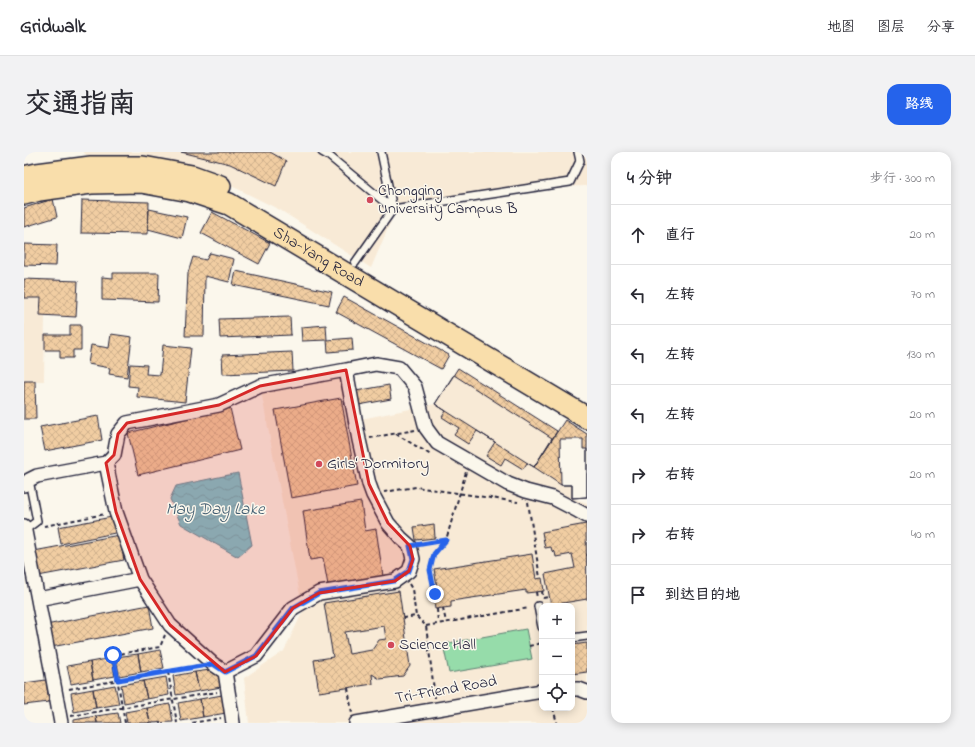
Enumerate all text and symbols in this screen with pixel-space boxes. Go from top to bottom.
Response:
text: Gridwalk [20,14,86,41]
text: 地图 [827,17,855,38]
text: 图层 [877,17,905,38]
text: 分享 [927,17,955,38]
button: 路线 [887,84,951,125]
text: 交通指南 [24,85,136,126]
text: 4 分钟 [627,166,672,191]
text: 步行 · 300 m [870,169,935,188]
place label: Chongqing University Campus B [378,179,518,221]
marker: Chongqing University Campus B [365,195,375,205]
street label: Sha-Yang Road [268,221,368,294]
icon: ahead [627,224,649,246]
text: 直行 [665,224,695,246]
text: 20 m [910,225,935,244]
icon: left [627,284,649,306]
text: 左转 [665,284,695,306]
text: 70 m [911,285,935,304]
icon: left [627,344,649,366]
text: 左转 [665,344,695,366]
text: 130 m [907,345,935,364]
icon: left [627,404,649,426]
text: 左转 [665,404,695,426]
text: 20 m [910,405,935,424]
place label: Girls‘ Dormitory [327,452,429,476]
marker: Girls‘ Dormitory [314,459,324,469]
icon: right [627,464,649,486]
text: 右转 [665,464,695,486]
text: 20 m [910,465,935,484]
water label: May Day Lake [165,497,266,523]
icon: right [627,524,649,546]
text: 右转 [665,524,695,546]
text: 40 m [911,525,935,544]
icon: arrive [627,584,649,606]
text: 到达目的地 [665,584,740,606]
route end [426,585,444,603]
map controls [539,603,575,711]
button: + [539,603,575,639]
place label: Science Hall [399,633,476,657]
button: − [539,639,575,675]
marker: Science Hall [386,640,396,650]
route start [104,646,122,664]
street label: Tri-Friend Road [393,669,499,711]
button: locate [539,675,575,711]

